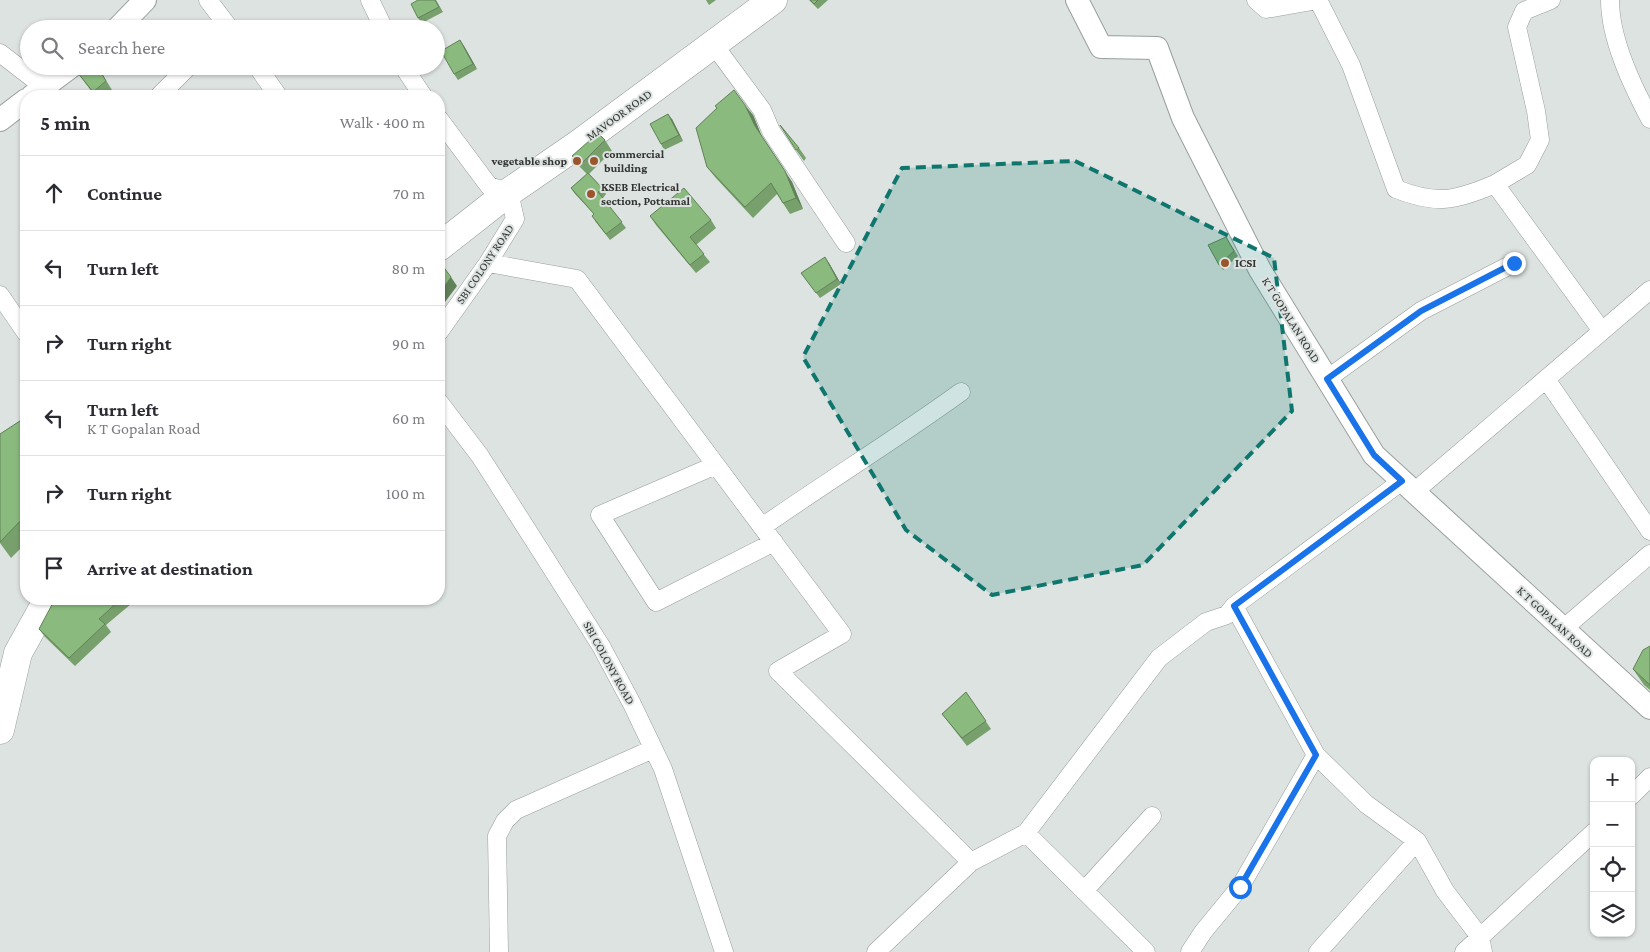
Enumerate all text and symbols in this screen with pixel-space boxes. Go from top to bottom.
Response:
search box [20,20,445,75]
icon: search [38,34,66,62]
text: Search here [78,37,165,58]
street label: MAVOOR ROAD [584,87,654,143]
text: 5 min [40,111,90,135]
text: Walk · 400 m [340,114,425,131]
place label: commercial building [603,147,665,175]
place label: vegetable shop [491,154,567,168]
marker: vegetable shop [571,155,583,167]
marker: commercial building [588,155,600,167]
icon: ahead [40,179,68,207]
place label: KSEB Electrical section, Pottamal [601,180,691,208]
text: Continue [87,183,162,204]
text: 70 m [393,185,425,202]
marker: KSEB Electrical section, Pottamal [585,188,597,200]
street label: SBI COLONY ROAD [453,222,517,306]
route end [1503,252,1526,275]
icon: left [40,254,68,282]
place label: ICSI [1235,256,1256,270]
marker: ICSI [1219,257,1231,269]
text: Turn left [87,258,159,279]
text: 80 m [391,260,425,277]
street label: K T GOPALAN ROAD [1259,275,1323,365]
icon: right [40,329,68,357]
text: Turn right [87,333,172,354]
text: 90 m [392,335,425,352]
text: Turn left [87,399,159,420]
icon: left [40,404,68,432]
text: 60 m [392,410,425,427]
text: K T Gopalan Road [87,420,200,437]
icon: right [40,479,68,507]
text: Turn right [87,483,172,504]
text: 100 m [386,485,425,502]
icon: arrive [40,554,68,582]
text: Arrive at destination [87,558,253,579]
street label: K T GOPALAN ROAD [1514,583,1596,661]
street label: SBI COLONY ROAD [580,619,638,707]
map controls [1590,757,1635,937]
button: + [1590,757,1635,802]
button: − [1590,802,1635,847]
button: locate [1590,847,1635,892]
route start [1229,876,1252,899]
button: layers [1590,892,1635,937]

